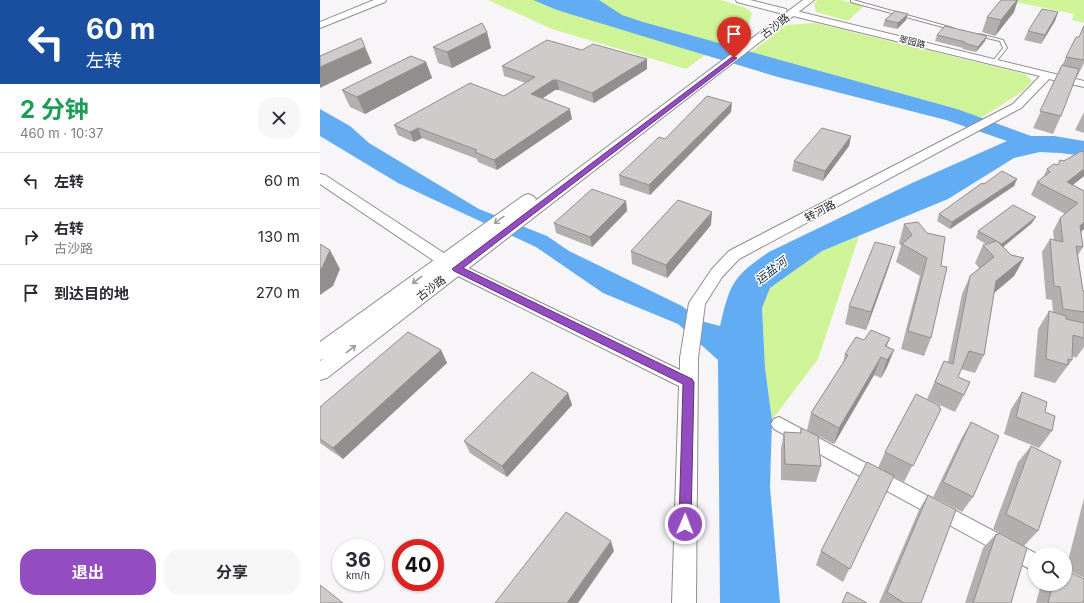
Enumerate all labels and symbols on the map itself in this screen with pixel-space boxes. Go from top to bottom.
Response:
street label: 古沙路 [758,10,792,42]
pin [717,17,751,58]
street label: 翠园路 [898,33,927,50]
street label: 转河路 [802,197,838,225]
one-way arrow [493,216,504,224]
water label: 运盐河 [752,253,791,287]
street label: 古沙路 [414,272,448,304]
one-way arrow [412,276,423,284]
one-way arrow [346,344,357,353]
position arrow [664,503,706,545]
speed limit sign: 40 [392,539,444,591]

